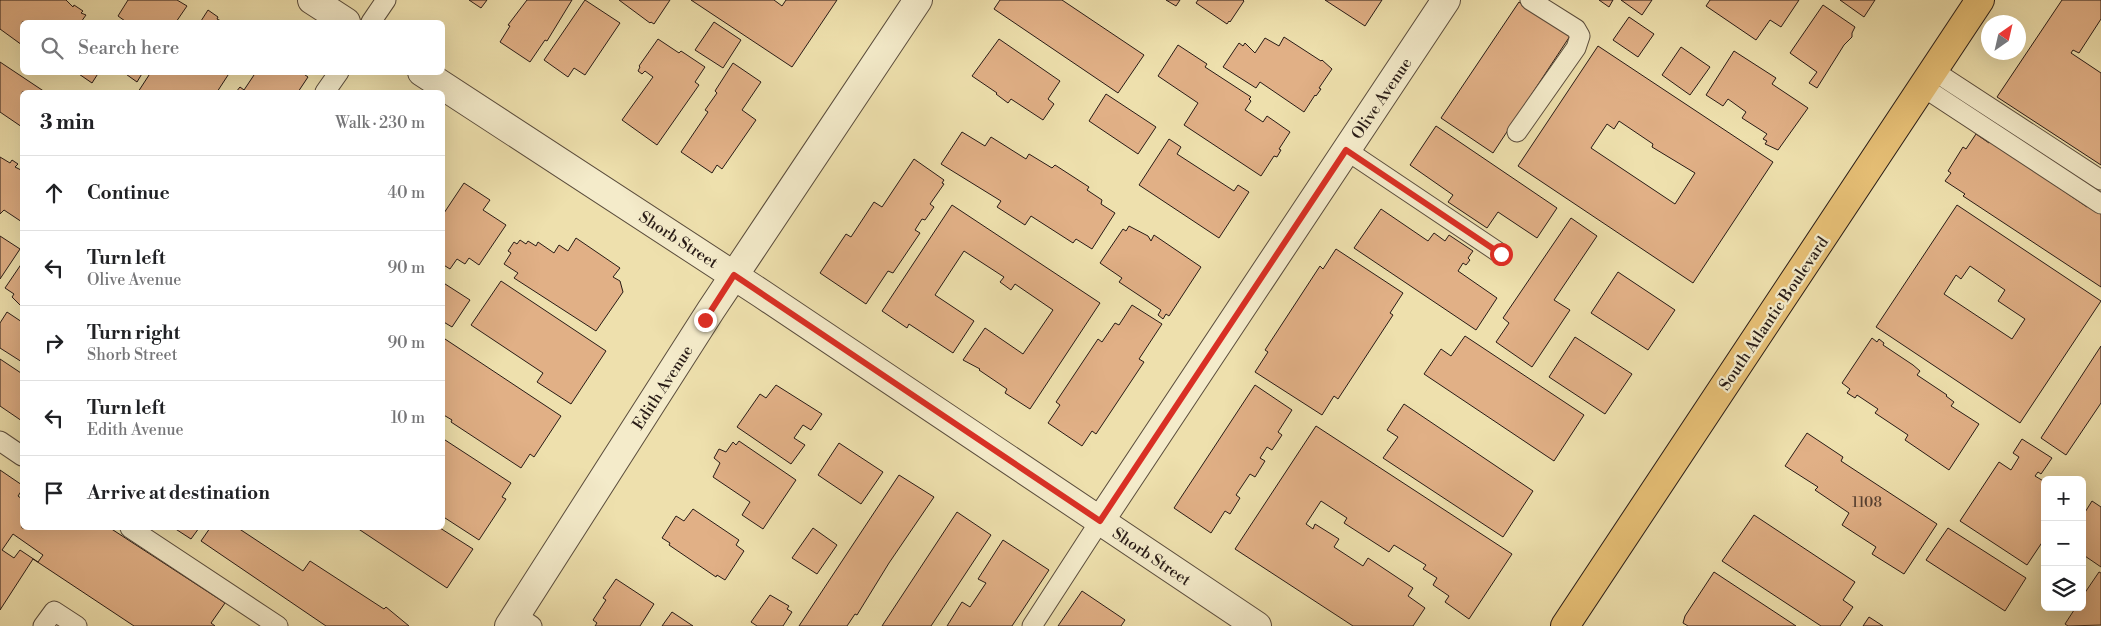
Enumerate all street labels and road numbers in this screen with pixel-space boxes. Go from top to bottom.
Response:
street label: Olive Avenue [1347,54,1417,143]
street label: Shorb Street [635,207,722,273]
street label: South Atlantic Boulevard [1715,233,1833,394]
street label: Edith Avenue [628,342,698,434]
street label: Shorb Street [1108,523,1195,591]

